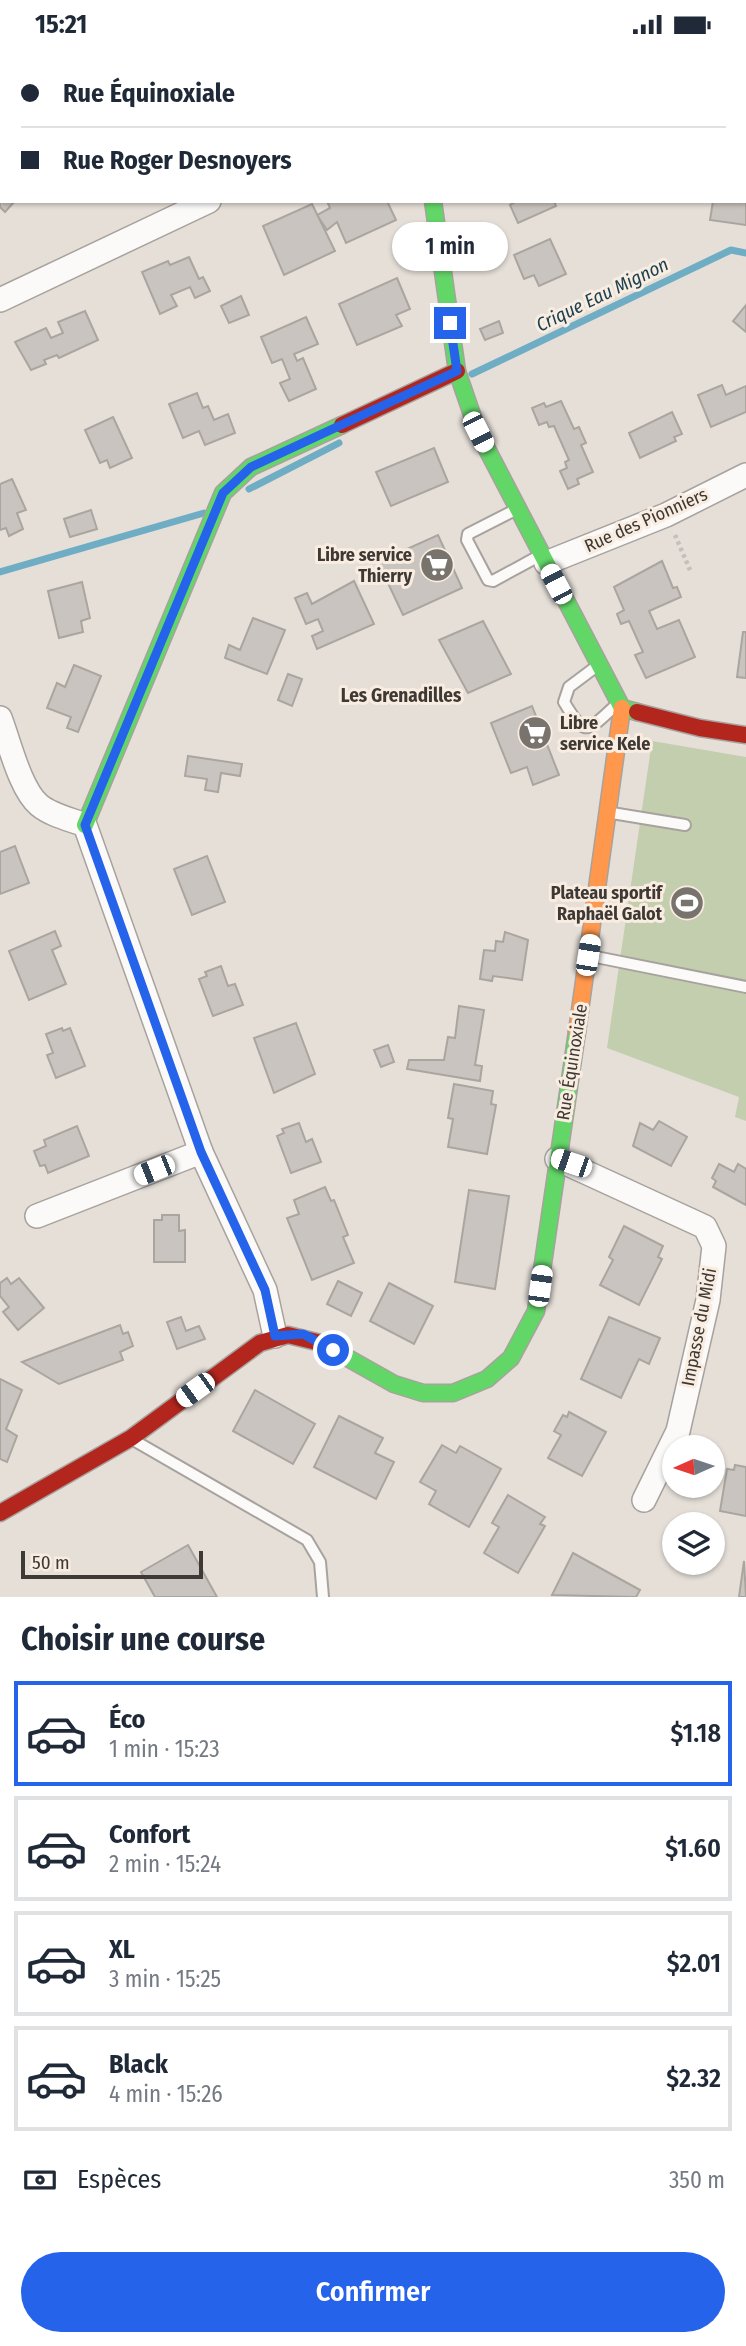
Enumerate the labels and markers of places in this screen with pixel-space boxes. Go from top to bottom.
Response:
place label: Libre service Thierry [317,544,412,587]
supermarket icon: Libre service Thierry [418,546,456,584]
place label: Libre service Kele [560,712,650,755]
supermarket icon: Libre service Kele [516,714,554,752]
place label: Plateau sportif Raphaël Galot [551,882,664,925]
sports icon: Plateau sportif Raphaël Galot [668,884,706,922]

